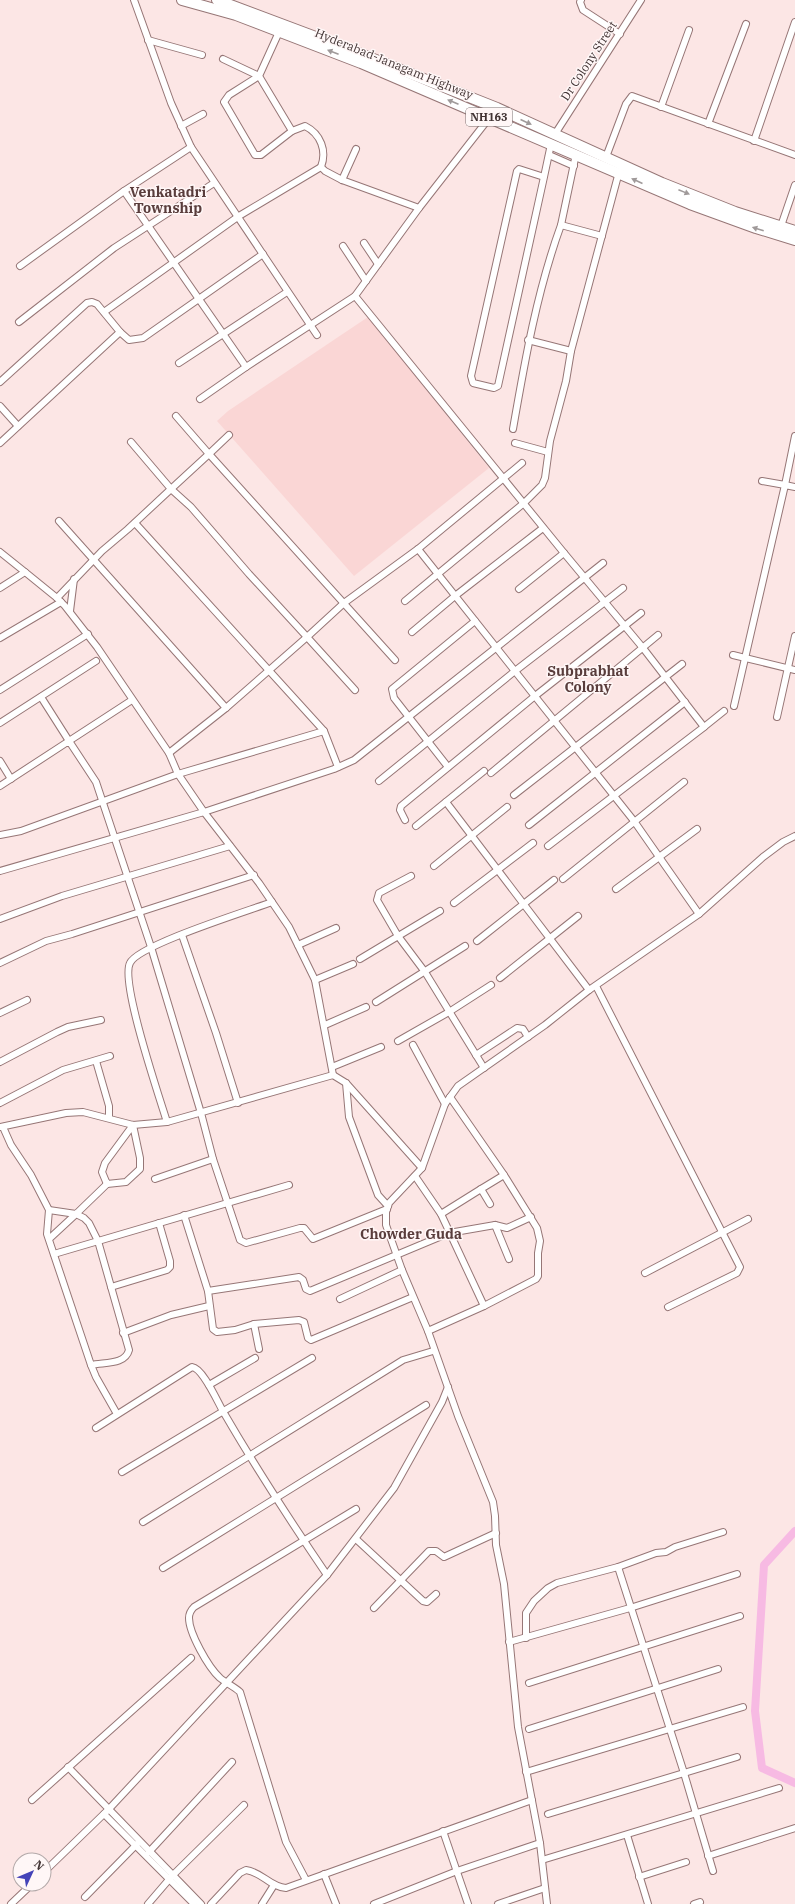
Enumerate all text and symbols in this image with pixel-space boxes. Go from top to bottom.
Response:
street label: Dr Colony Street [557,18,620,103]
street label: Hyderabad-Janagam Highway [313,25,476,102]
one-way arrow [326,49,338,55]
one-way arrow [448,99,459,105]
road number: NH163 [466,108,512,126]
one-way arrow [521,119,532,125]
one-way arrow [631,177,643,184]
district label: Venkatadri Township [130,183,206,217]
one-way arrow [678,189,690,195]
one-way arrow [751,226,763,232]
district label: Subprabhat Colony [547,662,629,696]
district label: Chowder Guda [360,1225,462,1243]
north arrow [12,1852,52,1892]
text: N [31,1857,47,1873]

